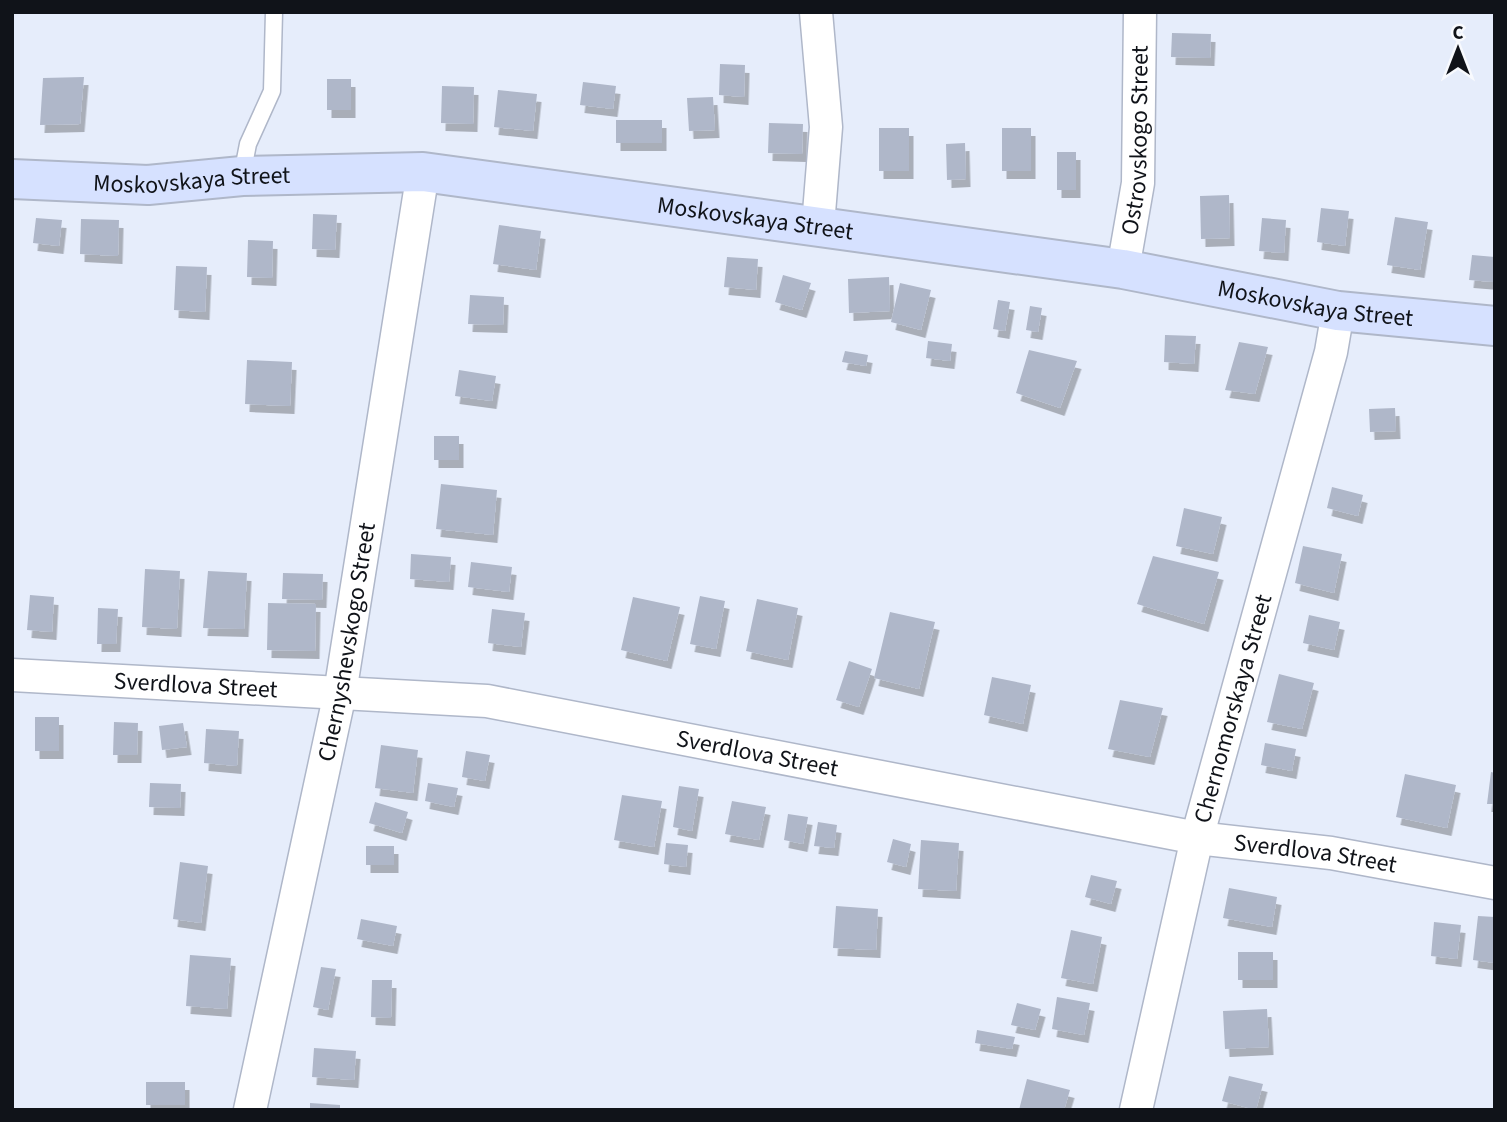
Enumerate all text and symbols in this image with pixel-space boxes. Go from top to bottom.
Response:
north arrow [1423,14,1493,84]
text: С [1452,20,1464,47]
street label: Ostrovskogo Street [1112,45,1157,238]
street label: Moskovskaya Street [92,157,291,203]
street label: Moskovskaya Street [655,187,856,249]
street label: Moskovskaya Street [1215,270,1415,336]
street label: Chernyshevskogo Street [308,520,384,765]
street label: Chernomorskaya Street [1184,590,1281,827]
street label: Sverdlova Street [113,663,279,707]
street label: Sverdlova Street [673,720,841,786]
street label: Sverdlova Street [1232,825,1399,882]

